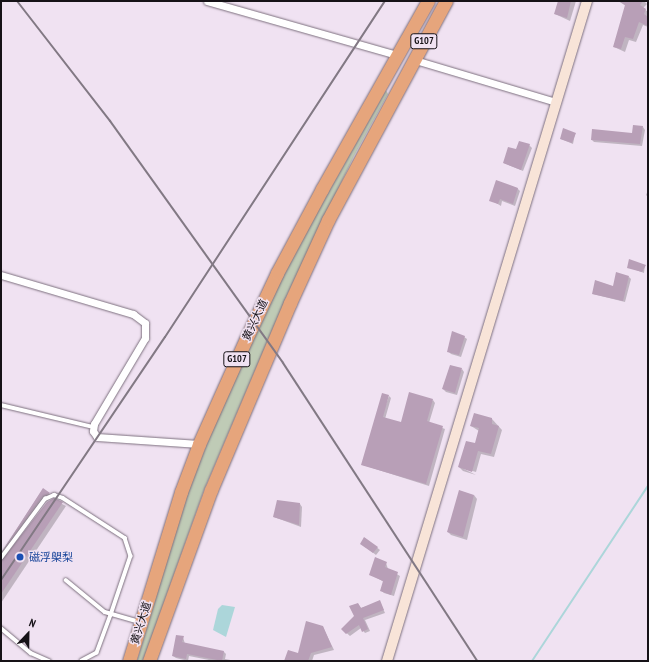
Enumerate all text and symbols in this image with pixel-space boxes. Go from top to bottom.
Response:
road number: G107 [410,33,438,49]
street label: 黄兴大道 [240,297,270,343]
road number: G107 [223,351,251,367]
place label: 磁浮㮾梨 [29,550,73,564]
marker: 磁浮㮾梨 [14,551,26,563]
street label: 黄兴大道 [128,600,154,646]
north arrow [8,614,48,654]
text: N [27,615,38,630]

